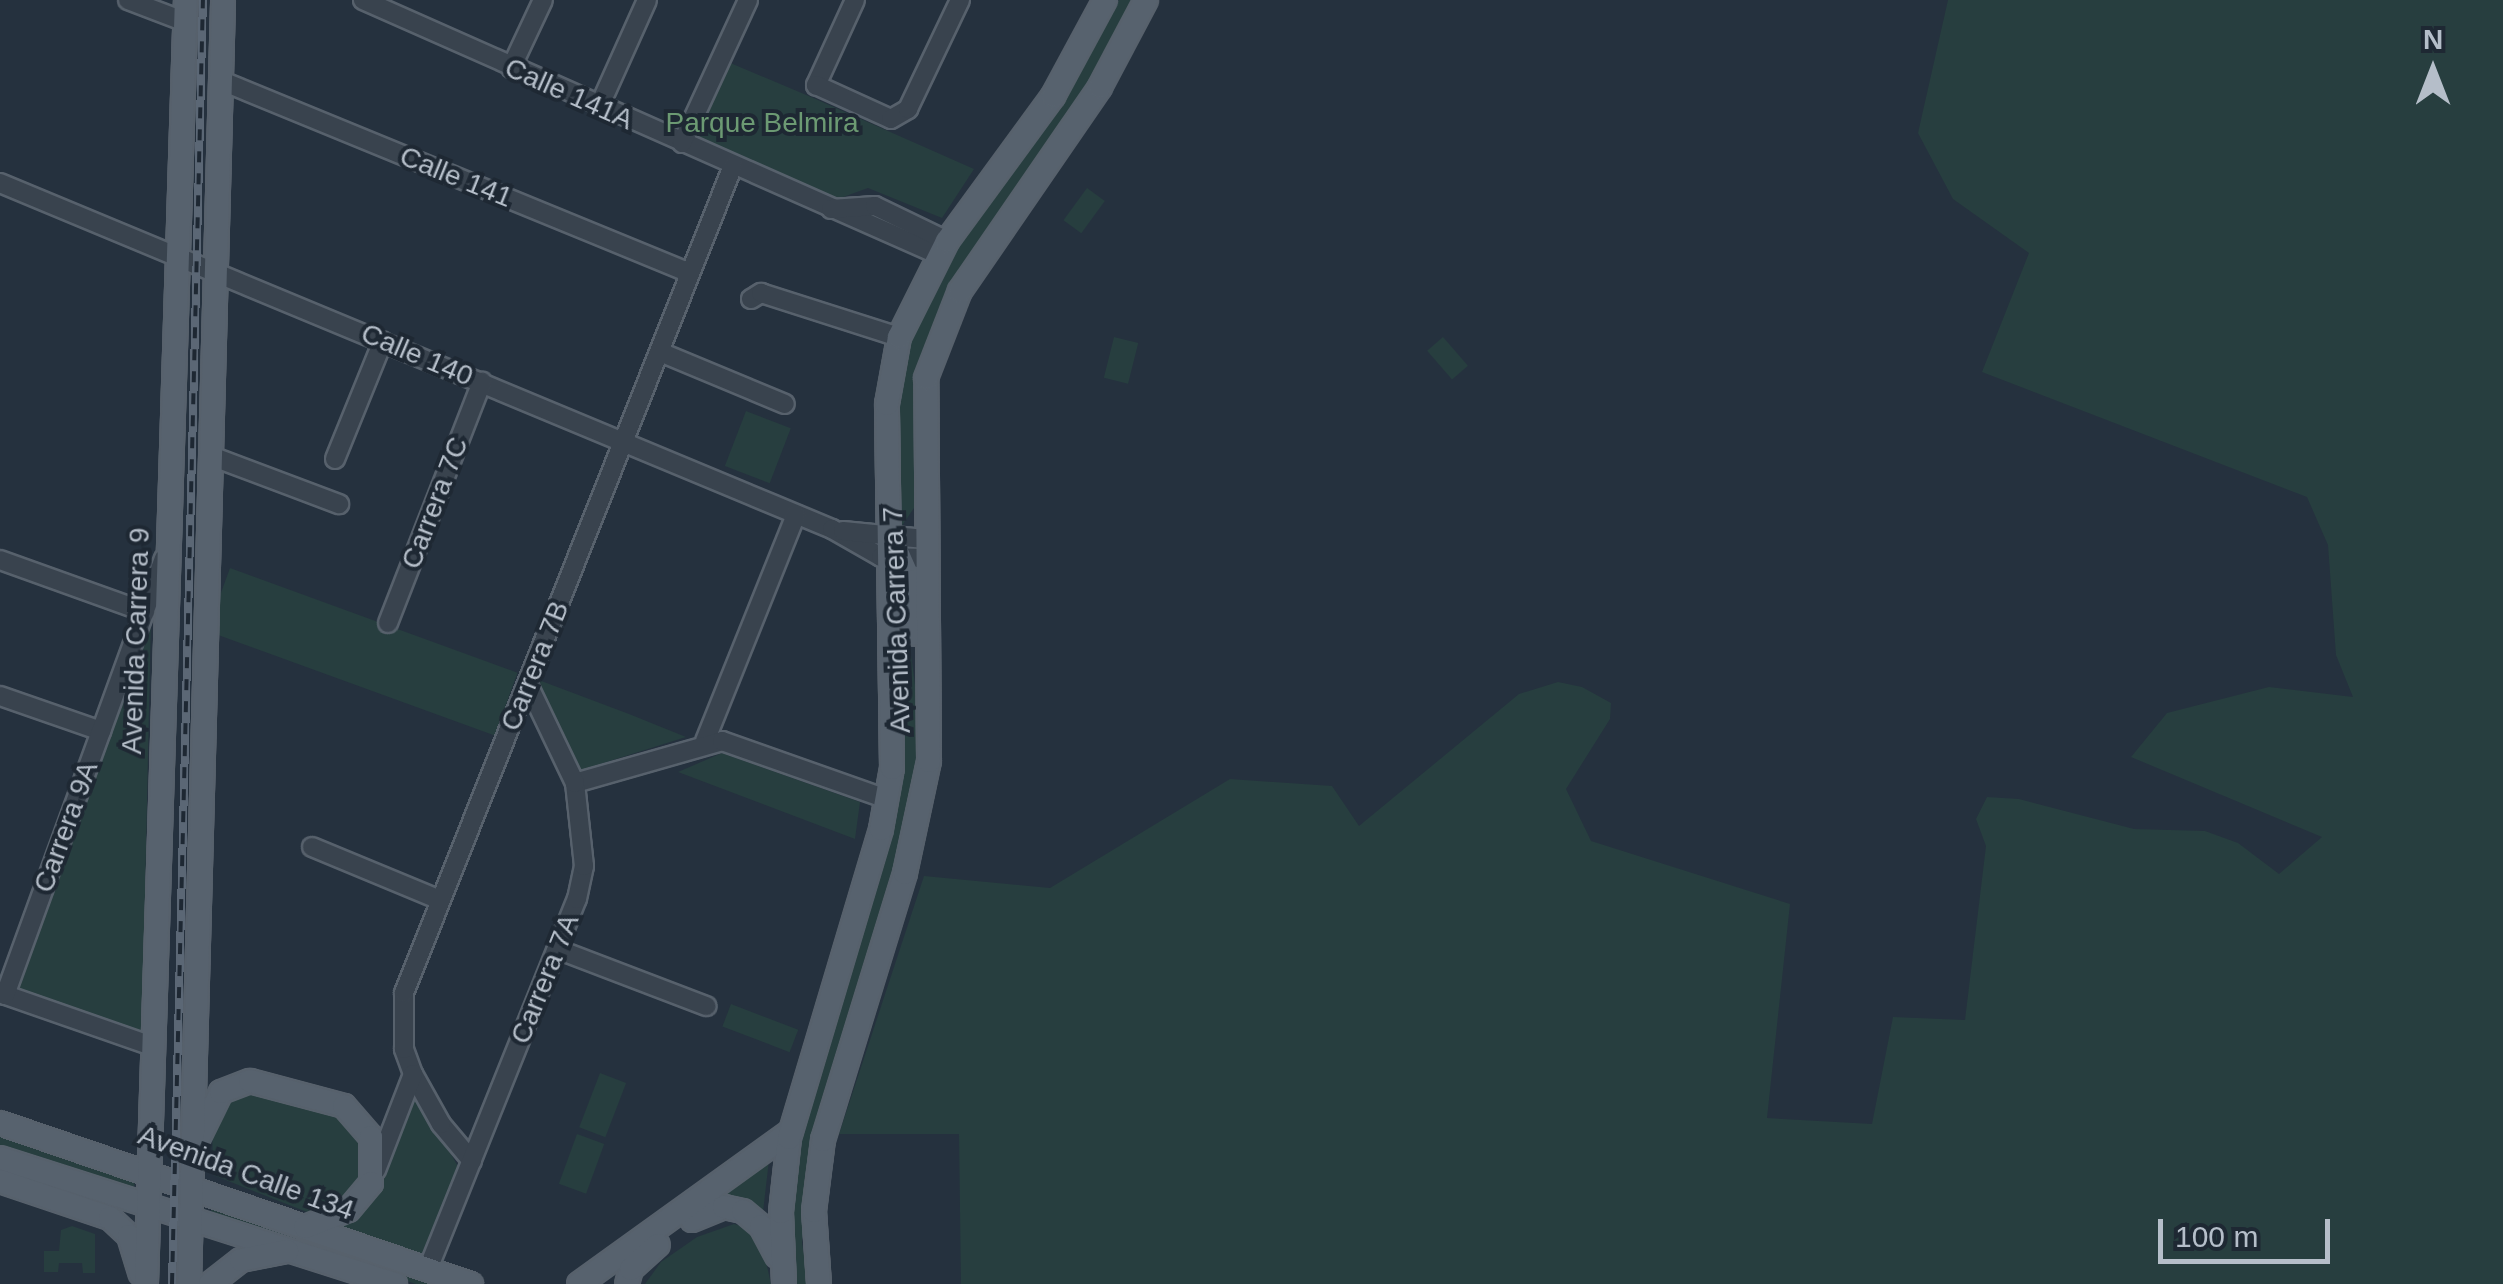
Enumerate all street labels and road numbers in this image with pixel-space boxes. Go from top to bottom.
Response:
street label: Calle 141A [500,51,638,137]
street label: Calle 141 [395,139,517,215]
street label: Calle 140 [356,316,478,394]
street label: Carrera 7C [395,432,475,574]
street label: Avenida Carrera 7 [876,506,918,734]
street label: Avenida Carrera 9 [115,527,157,755]
street label: Carrera 7B [494,596,576,736]
street label: Carrera 9A [27,757,105,897]
street label: Carrera 7A [504,909,586,1049]
street label: Avenida Calle 134 [134,1118,358,1228]

